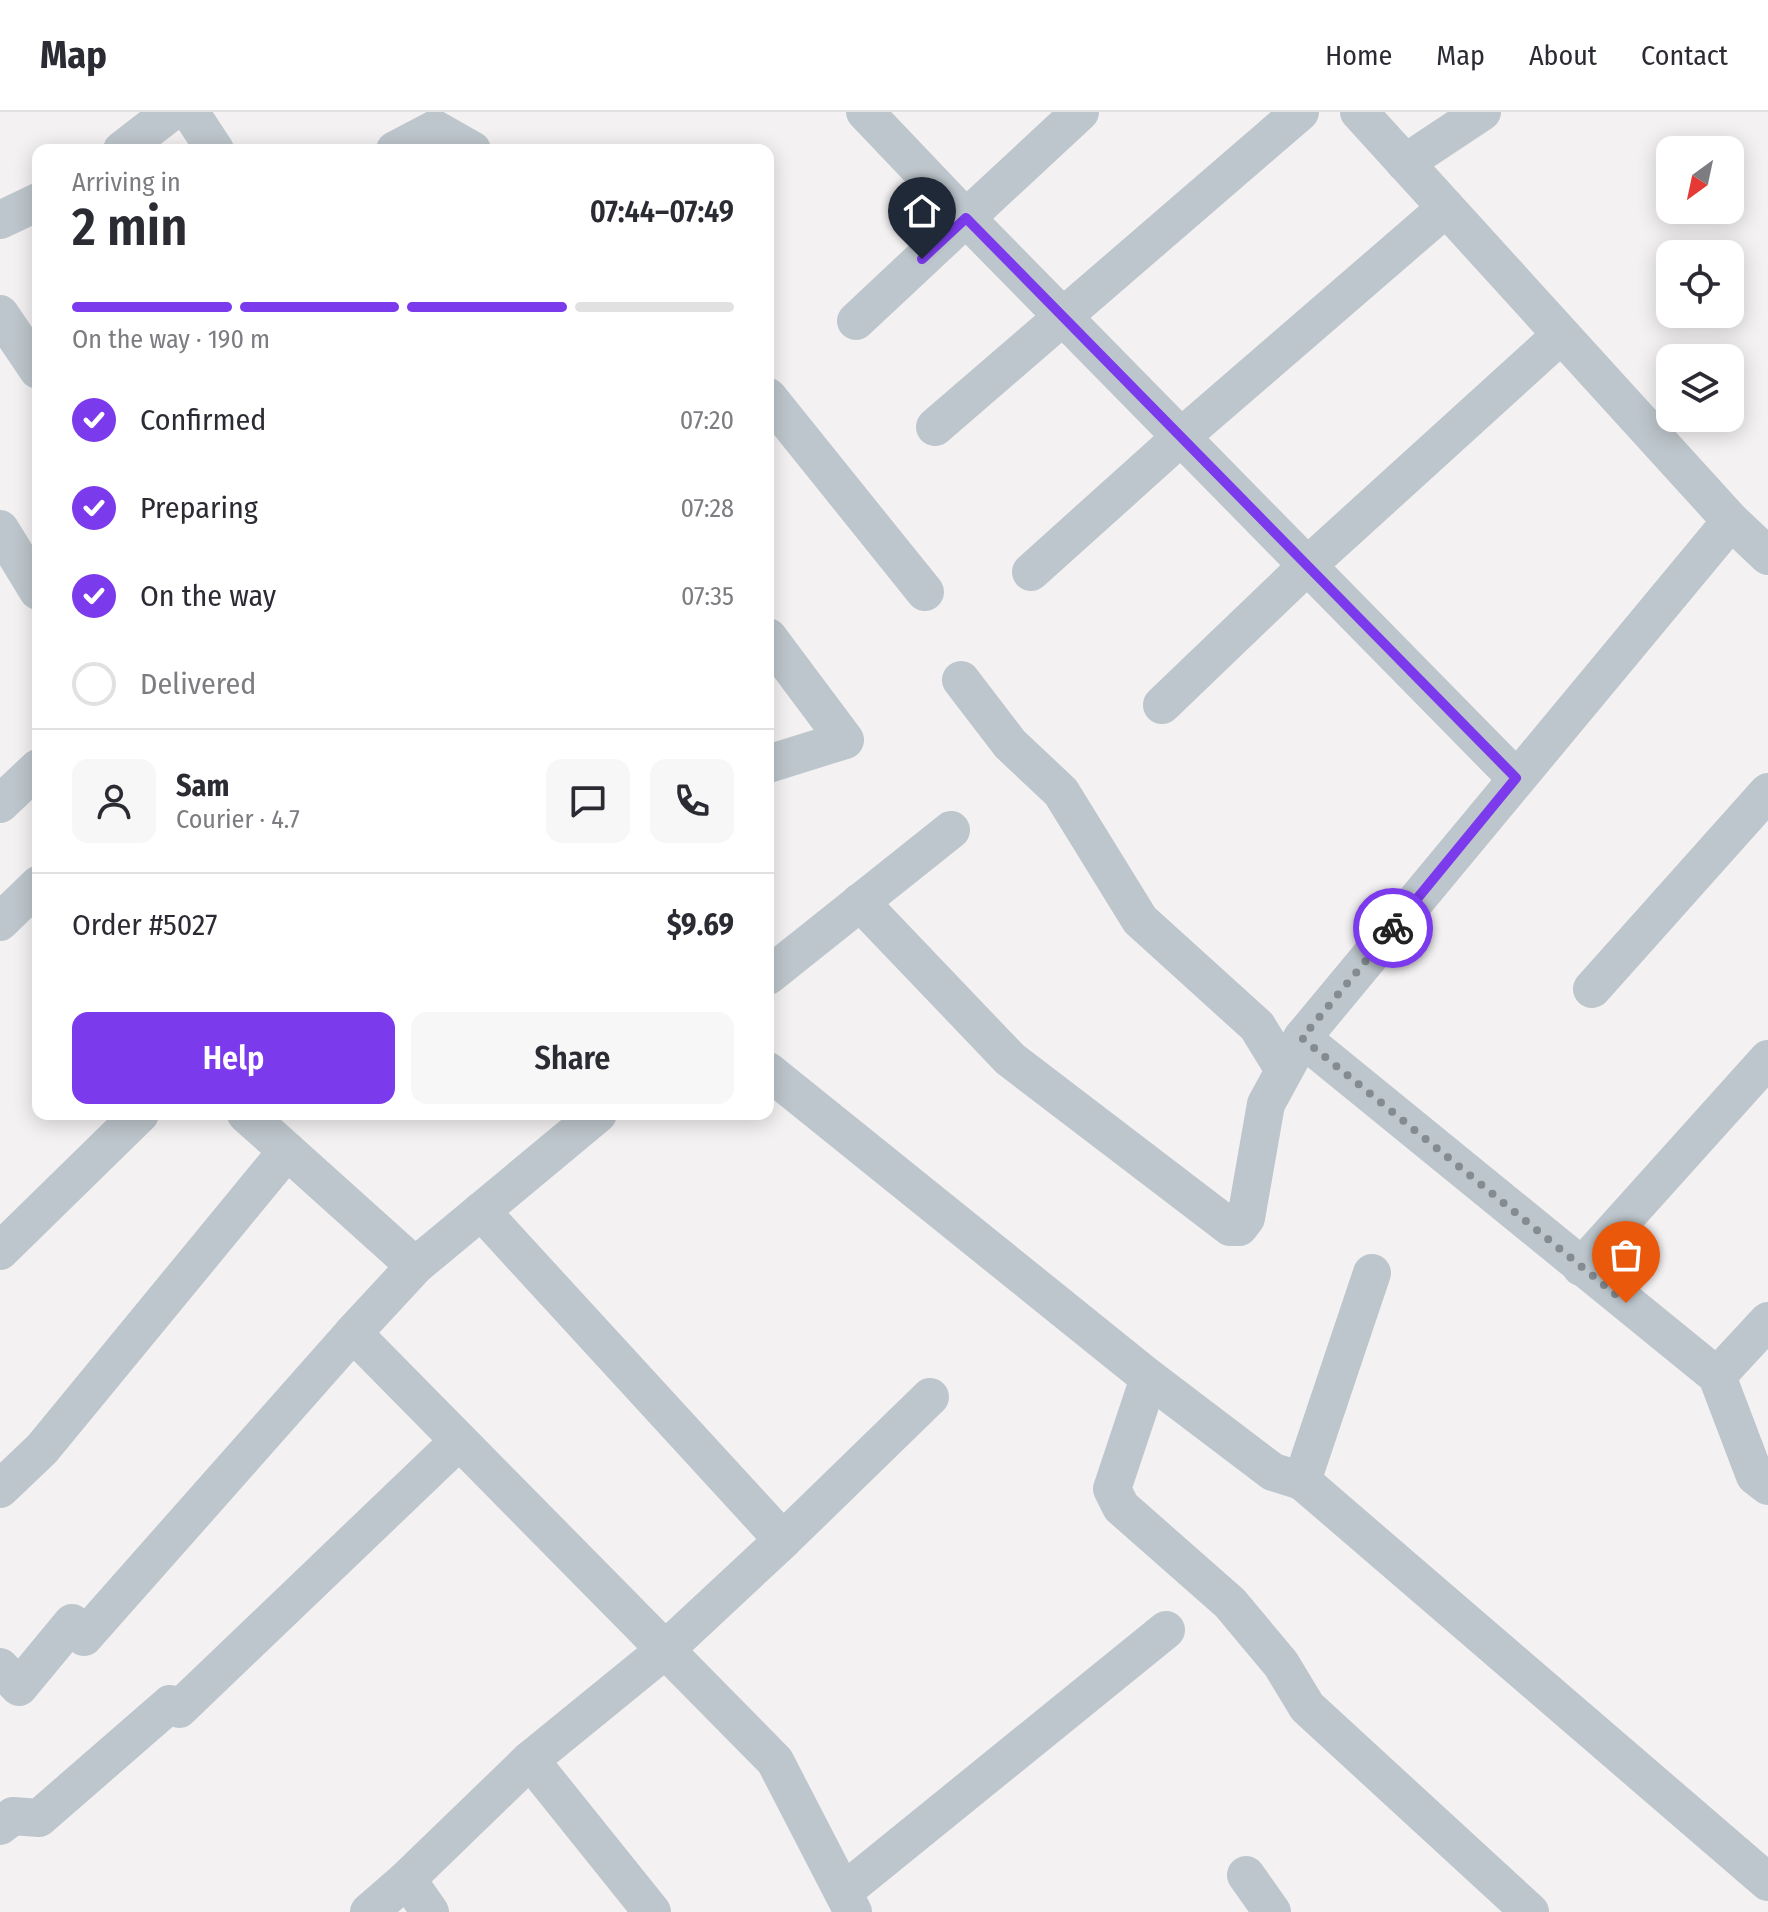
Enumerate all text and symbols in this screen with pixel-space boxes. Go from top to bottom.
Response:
text: Map [40,32,107,78]
text: Home [1325,39,1392,72]
text: Map [1436,39,1485,72]
text: About [1529,39,1597,72]
text: Contact [1641,39,1728,72]
north arrow [1656,136,1744,224]
map controls [1656,136,1744,432]
text: Arriving in [72,167,181,198]
pin [888,177,956,259]
icon: home [900,189,944,233]
text: 07:44–07:49 [590,194,734,230]
text: 2 min [72,196,188,259]
button: locate [1656,240,1744,328]
text: On the way · 190 m [72,324,270,355]
button: layers [1656,344,1744,432]
icon: check [72,398,116,442]
text: Confirmed [140,402,266,438]
text: 07:20 [680,405,734,436]
icon: check [72,486,116,530]
text: Preparing [140,490,258,526]
text: 07:28 [680,493,734,524]
icon: check [72,574,116,618]
text: On the way [140,578,276,614]
text: 07:35 [681,581,734,612]
text: Delivered [140,666,256,702]
button: person [72,759,156,843]
button: chat [546,759,630,843]
button: phone [650,759,734,843]
text: Sam [176,768,229,804]
text: Courier · 4.7 [176,804,300,835]
courier [1353,888,1433,968]
icon: bike [1371,906,1415,950]
text: Order #5027 [72,907,217,943]
text: $9.69 [667,907,734,943]
button: Help [72,1012,395,1104]
button: Share [411,1012,734,1104]
pin [1592,1221,1660,1303]
icon: bag [1604,1233,1648,1277]

